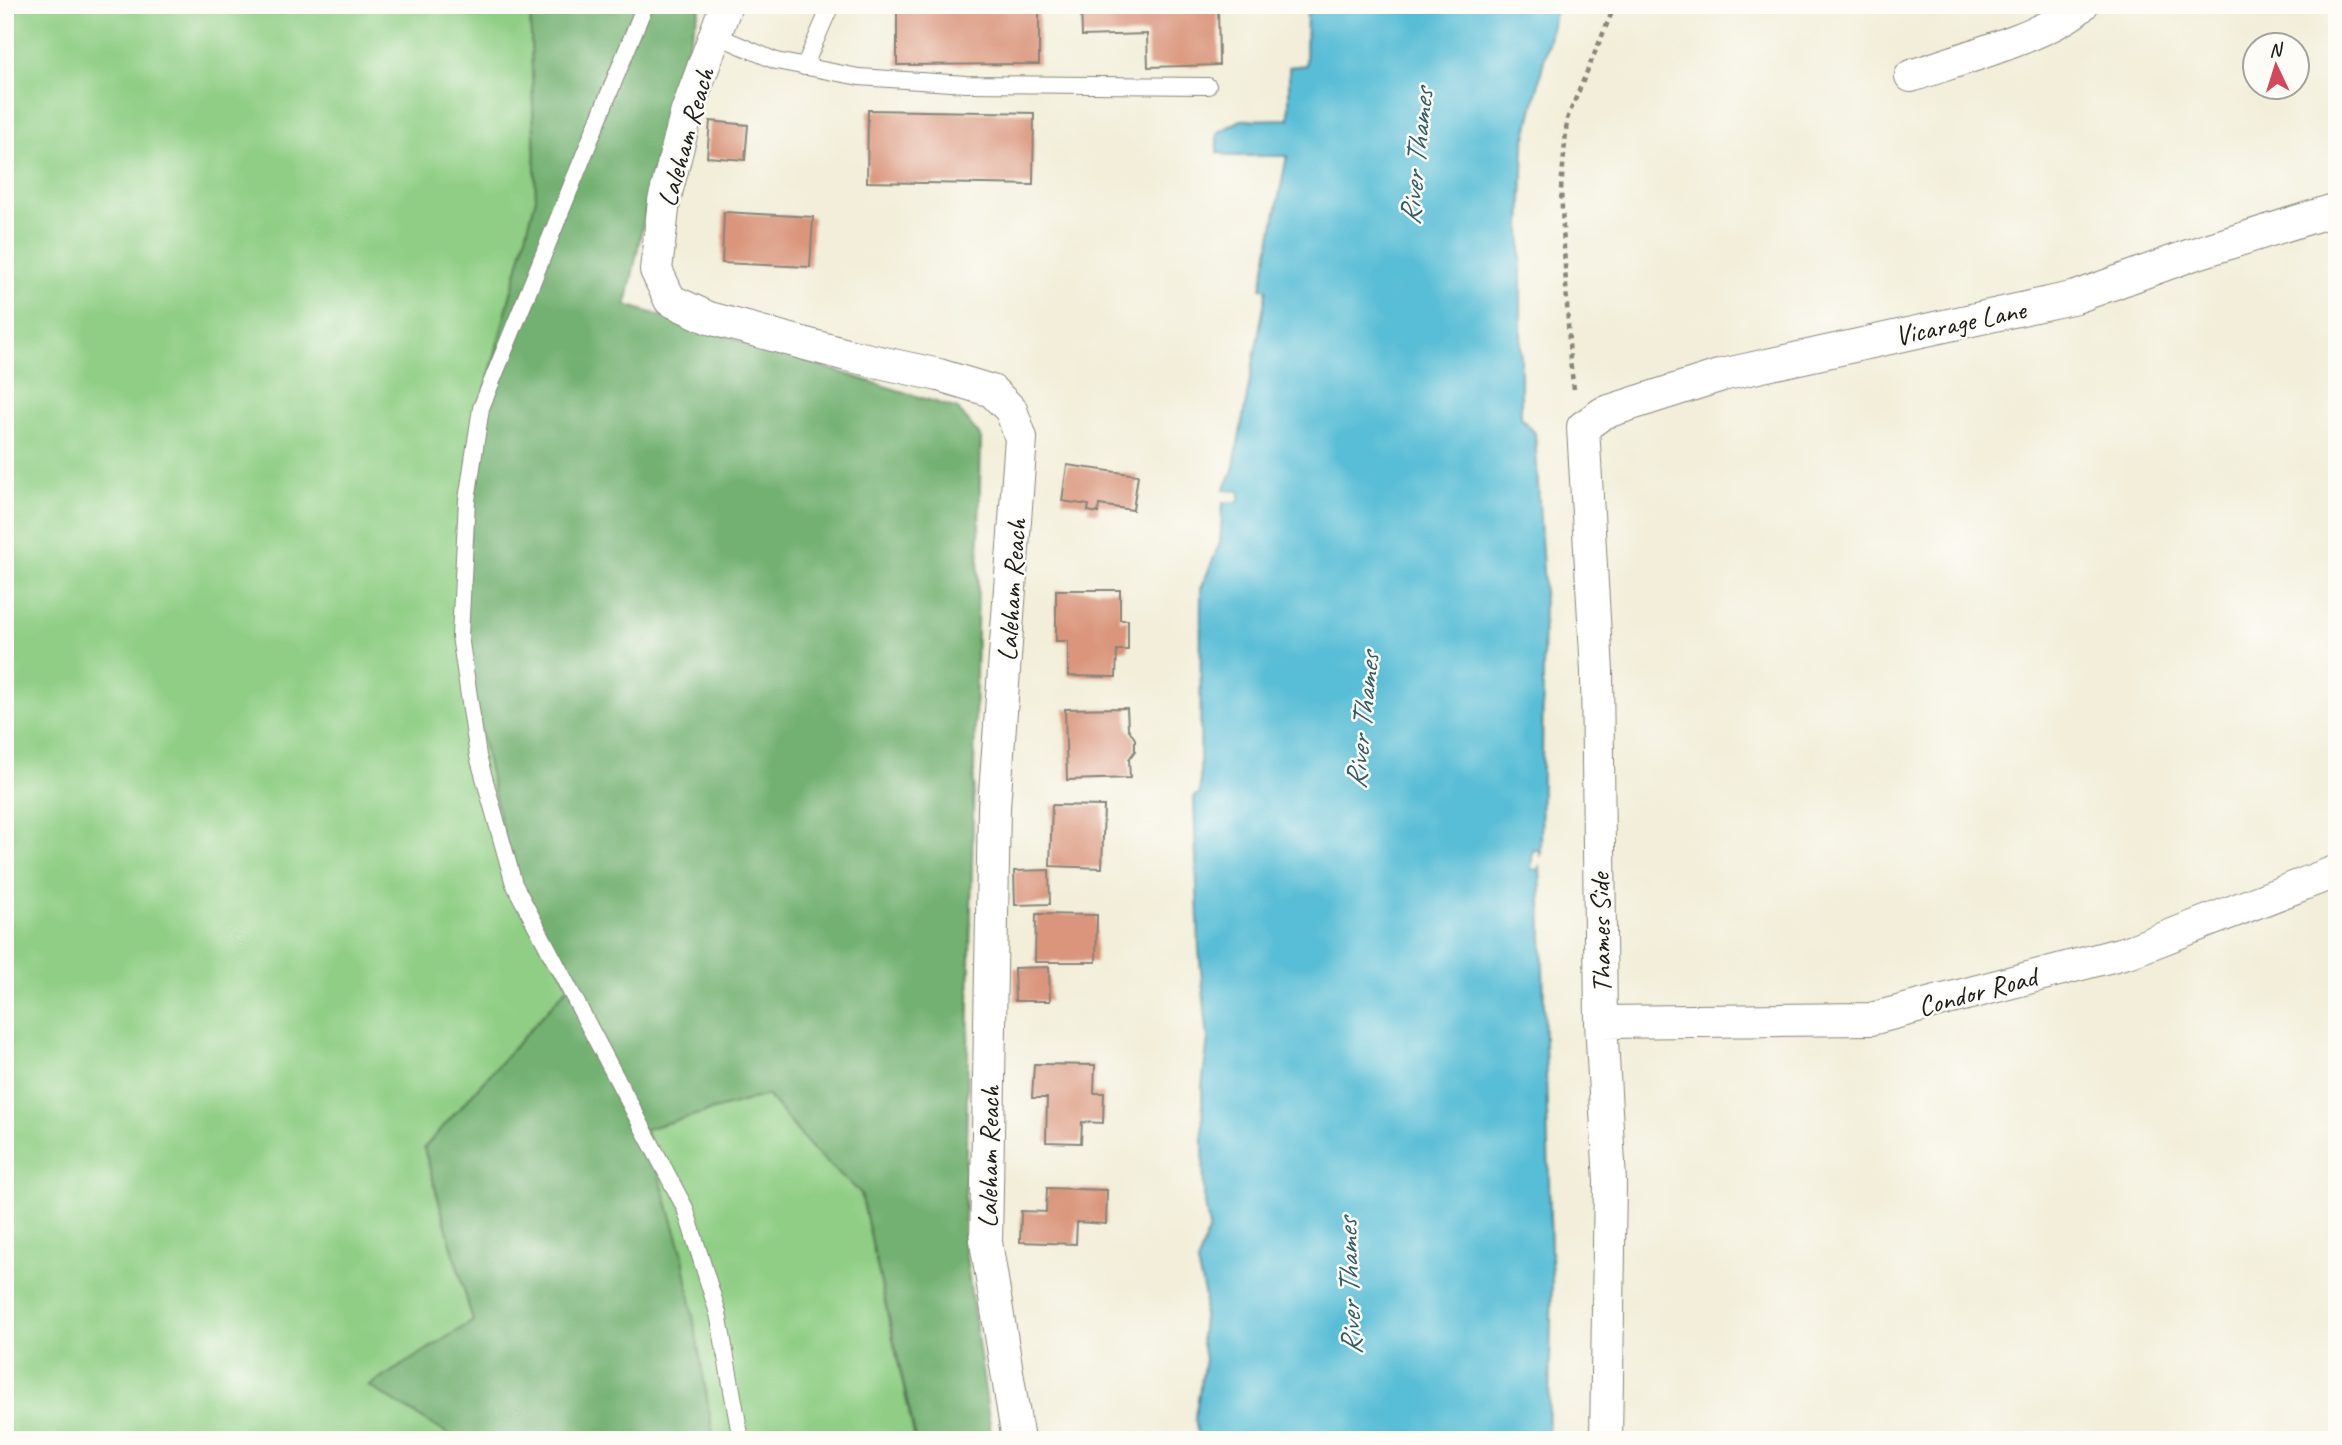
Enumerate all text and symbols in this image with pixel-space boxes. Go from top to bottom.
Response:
north arrow [2240,32,2310,102]
text: N [2268,37,2285,62]
street label: Laleham Reach [649,63,722,210]
water label: River Thames [1390,83,1443,227]
street label: Vicarage Lane [1892,291,2030,353]
street label: Laleham Reach [989,517,1034,662]
water label: River Thames [1336,647,1389,791]
street label: Thames Side [1582,871,1619,993]
street label: Condor Road [1914,958,2044,1024]
street label: Laleham Reach [970,1084,1007,1228]
water label: River Thames [1327,1214,1370,1356]

